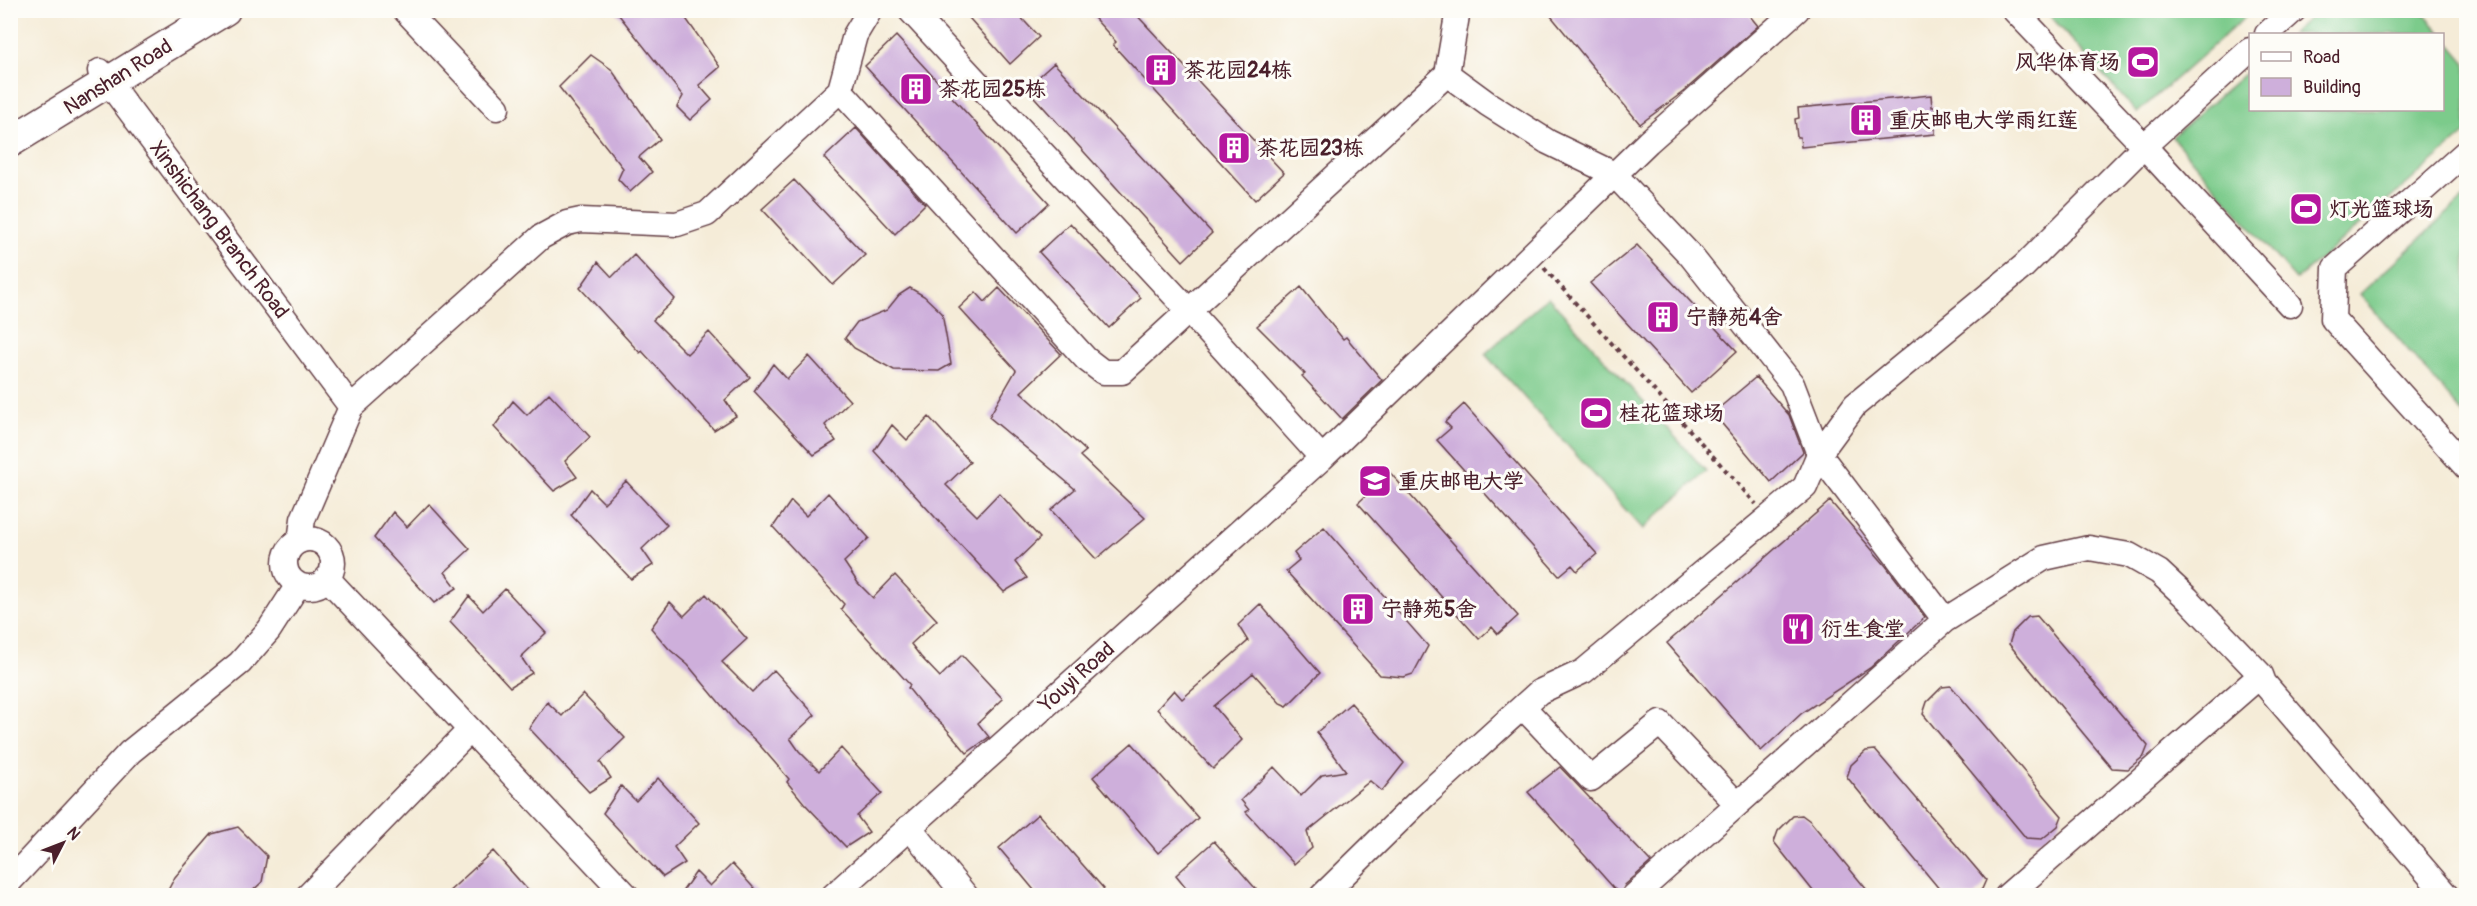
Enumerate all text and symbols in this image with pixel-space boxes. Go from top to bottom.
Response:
street label: Nanshan Road [59,33,177,121]
legend [2249,33,2444,111]
sports icon: 风华体育场 [2125,44,2161,80]
text: Road [2303,46,2340,69]
place label: 风华体育场 [2015,49,2120,76]
building icon: 茶花园24栋 [1143,52,1179,88]
place label: 茶花园24栋 [1184,57,1292,84]
building icon: 茶花园25栋 [898,71,934,107]
place label: 茶花园25栋 [939,76,1046,103]
text: Building [2303,76,2361,99]
building icon: 重庆邮电大学雨红莲 [1848,102,1884,138]
place label: 重庆邮电大学雨红莲 [1889,107,2078,134]
building icon: 茶花园23栋 [1216,130,1252,166]
place label: 茶花园23栋 [1257,135,1364,162]
street label: Xinshichang Branch Road [143,136,295,324]
sports icon: 灯光篮球场 [2288,191,2324,227]
place label: 灯光篮球场 [2329,196,2434,223]
building icon: 宁静苑4舍 [1645,299,1681,335]
place label: 宁静苑4舍 [1686,304,1782,331]
sports icon: 桂花篮球场 [1578,395,1614,431]
place label: 桂花篮球场 [1619,400,1724,427]
school or university icon: 重庆邮电大学 [1357,463,1393,499]
place label: 重庆邮电大学 [1398,468,1524,495]
building icon: 宁静苑5舍 [1340,591,1376,627]
place label: 宁静苑5舍 [1381,596,1476,623]
restaurant icon: 衍生食堂 [1780,611,1816,647]
place label: 衍生食堂 [1821,616,1905,643]
street label: Youyi Road [1033,636,1121,719]
north arrow [33,813,93,873]
text: N [62,823,85,844]

